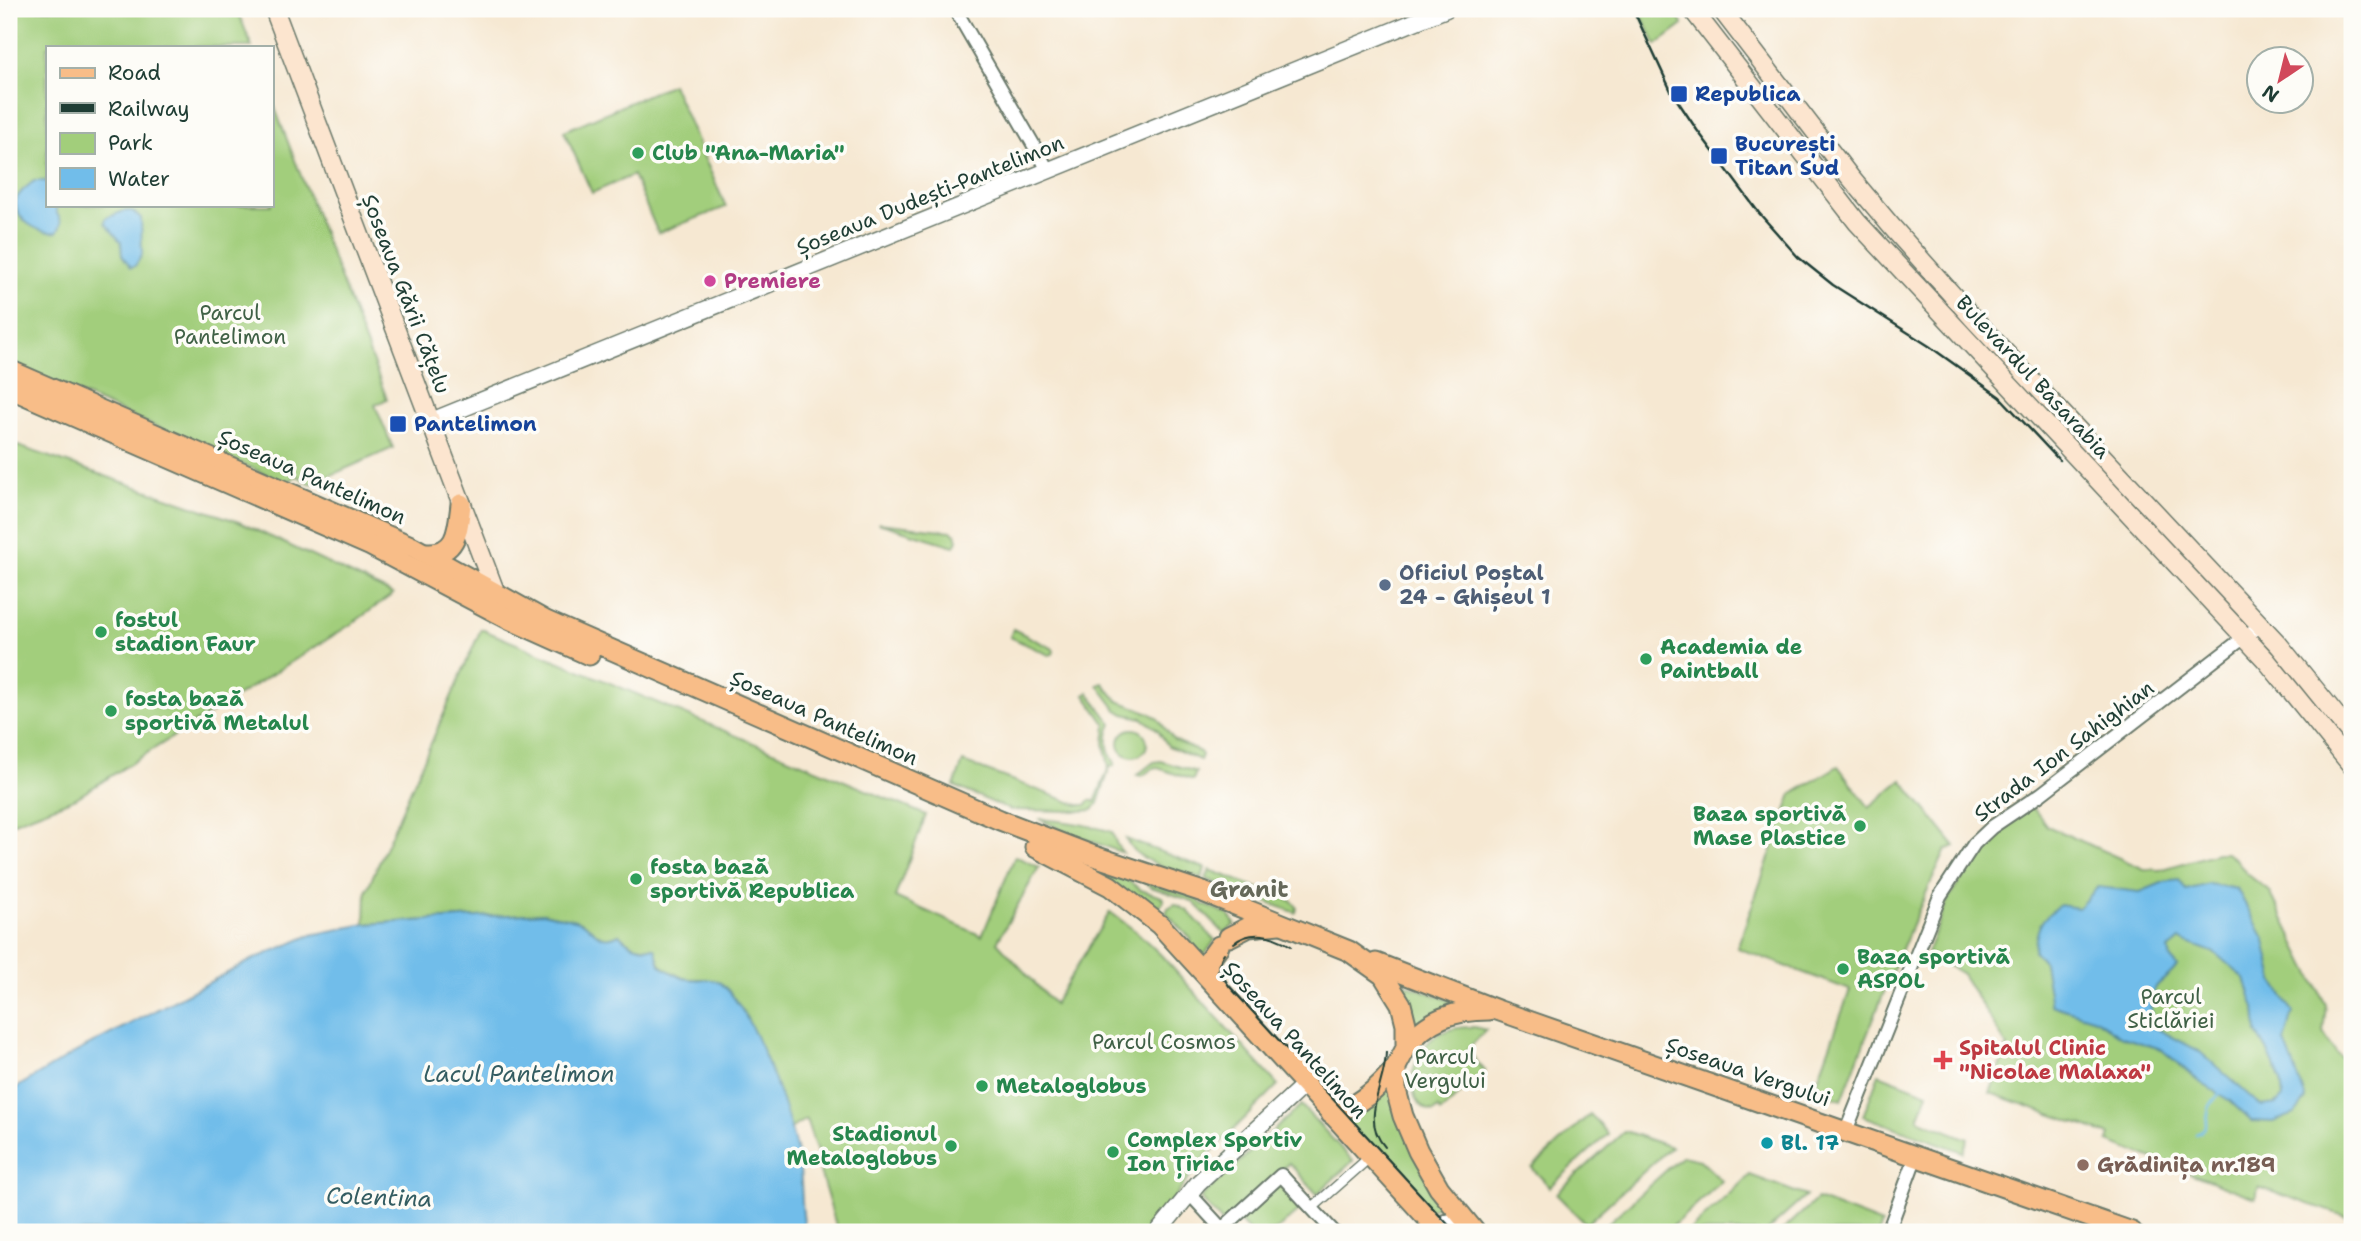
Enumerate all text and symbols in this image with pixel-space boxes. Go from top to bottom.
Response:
legend [46,46,273,206]
north arrow [2246,46,2316,116]
text: Road [108,59,161,87]
text: N [2257,79,2284,108]
place label: Republica [1695,80,1801,108]
marker: Republica [1669,84,1689,104]
text: Railway [108,95,190,123]
street label: Șoseaua Dudești-Pantelimon [792,128,1069,263]
text: Park [108,129,153,157]
place label: București Titan Sud [1735,130,1839,182]
place label: Club "Ana-Maria" [652,139,845,167]
marker: Club "Ana-Maria" [630,145,646,161]
marker: București Titan Sud [1709,146,1729,166]
text: Water [108,165,170,193]
street label: Șoseaua Gării Cățelu [354,190,457,398]
place label: Premiere [724,267,821,295]
marker: Premiere [702,273,718,289]
street label: Bulevardul Basarabia [1950,289,2116,465]
park label: Parcul Pantelimon [174,299,286,351]
place label: Pantelimon [414,410,537,438]
marker: Pantelimon [388,414,408,434]
street label: Șoseaua Pantelimon [213,423,411,532]
place label: Oficiul Poștal 24 - Ghișeul 1 [1399,559,1551,612]
marker: Oficiul Poștal 24 - Ghișeul 1 [1377,577,1393,593]
place label: fostul stadion Faur [115,606,256,658]
marker: fostul stadion Faur [93,624,109,640]
place label: Academia de Paintball [1660,633,1802,685]
marker: Academia de Paintball [1638,651,1654,667]
street label: Șoseaua Pantelimon [725,664,923,773]
street label: Strada Ion Sahighian [1968,674,2160,828]
place label: fosta bază sportivă Metalul [125,685,309,737]
marker: fosta bază sportivă Metalul [103,703,119,719]
place label: Baza sportivă Mase Plastice [1693,800,1847,852]
marker: Baza sportivă Mase Plastice [1852,818,1868,834]
place label: fosta bază sportivă Republica [650,853,855,905]
marker: fosta bază sportivă Republica [628,871,644,887]
district label: Granit [1210,874,1288,904]
place label: Baza sportivă ASPOL [1857,943,2011,995]
street label: Șoseaua Pantelimon [1216,955,1373,1126]
marker: Baza sportivă ASPOL [1835,961,1851,977]
park label: Parcul Sticlăriei [2127,983,2215,1035]
park label: Parcul Cosmos [1092,1028,1236,1056]
street label: Șoseaua Vergului [1662,1031,1834,1114]
place label: Spitalul Clinic "Nicolae Malaxa" [1959,1034,2151,1086]
park label: Parcul Vergului [1404,1043,1486,1095]
marker: Spitalul Clinic "Nicolae Malaxa" [1933,1050,1953,1070]
water label: Lacul Pantelimon [423,1059,615,1089]
place label: Metaloglobus [996,1072,1147,1100]
marker: Metaloglobus [974,1078,990,1094]
place label: Stadionul Metaloglobus [786,1120,937,1172]
place label: Complex Sportiv Ion Țiriac [1127,1126,1302,1179]
place label: Bl. 17 [1781,1129,1839,1157]
marker: Bl. 17 [1759,1135,1775,1151]
marker: Stadionul Metaloglobus [943,1138,959,1154]
marker: Complex Sportiv Ion Țiriac [1105,1144,1121,1160]
place label: Grădinița nr.189 [2097,1151,2275,1180]
marker: Grădinița nr.189 [2075,1157,2091,1173]
water label: Colentina [325,1180,433,1214]

